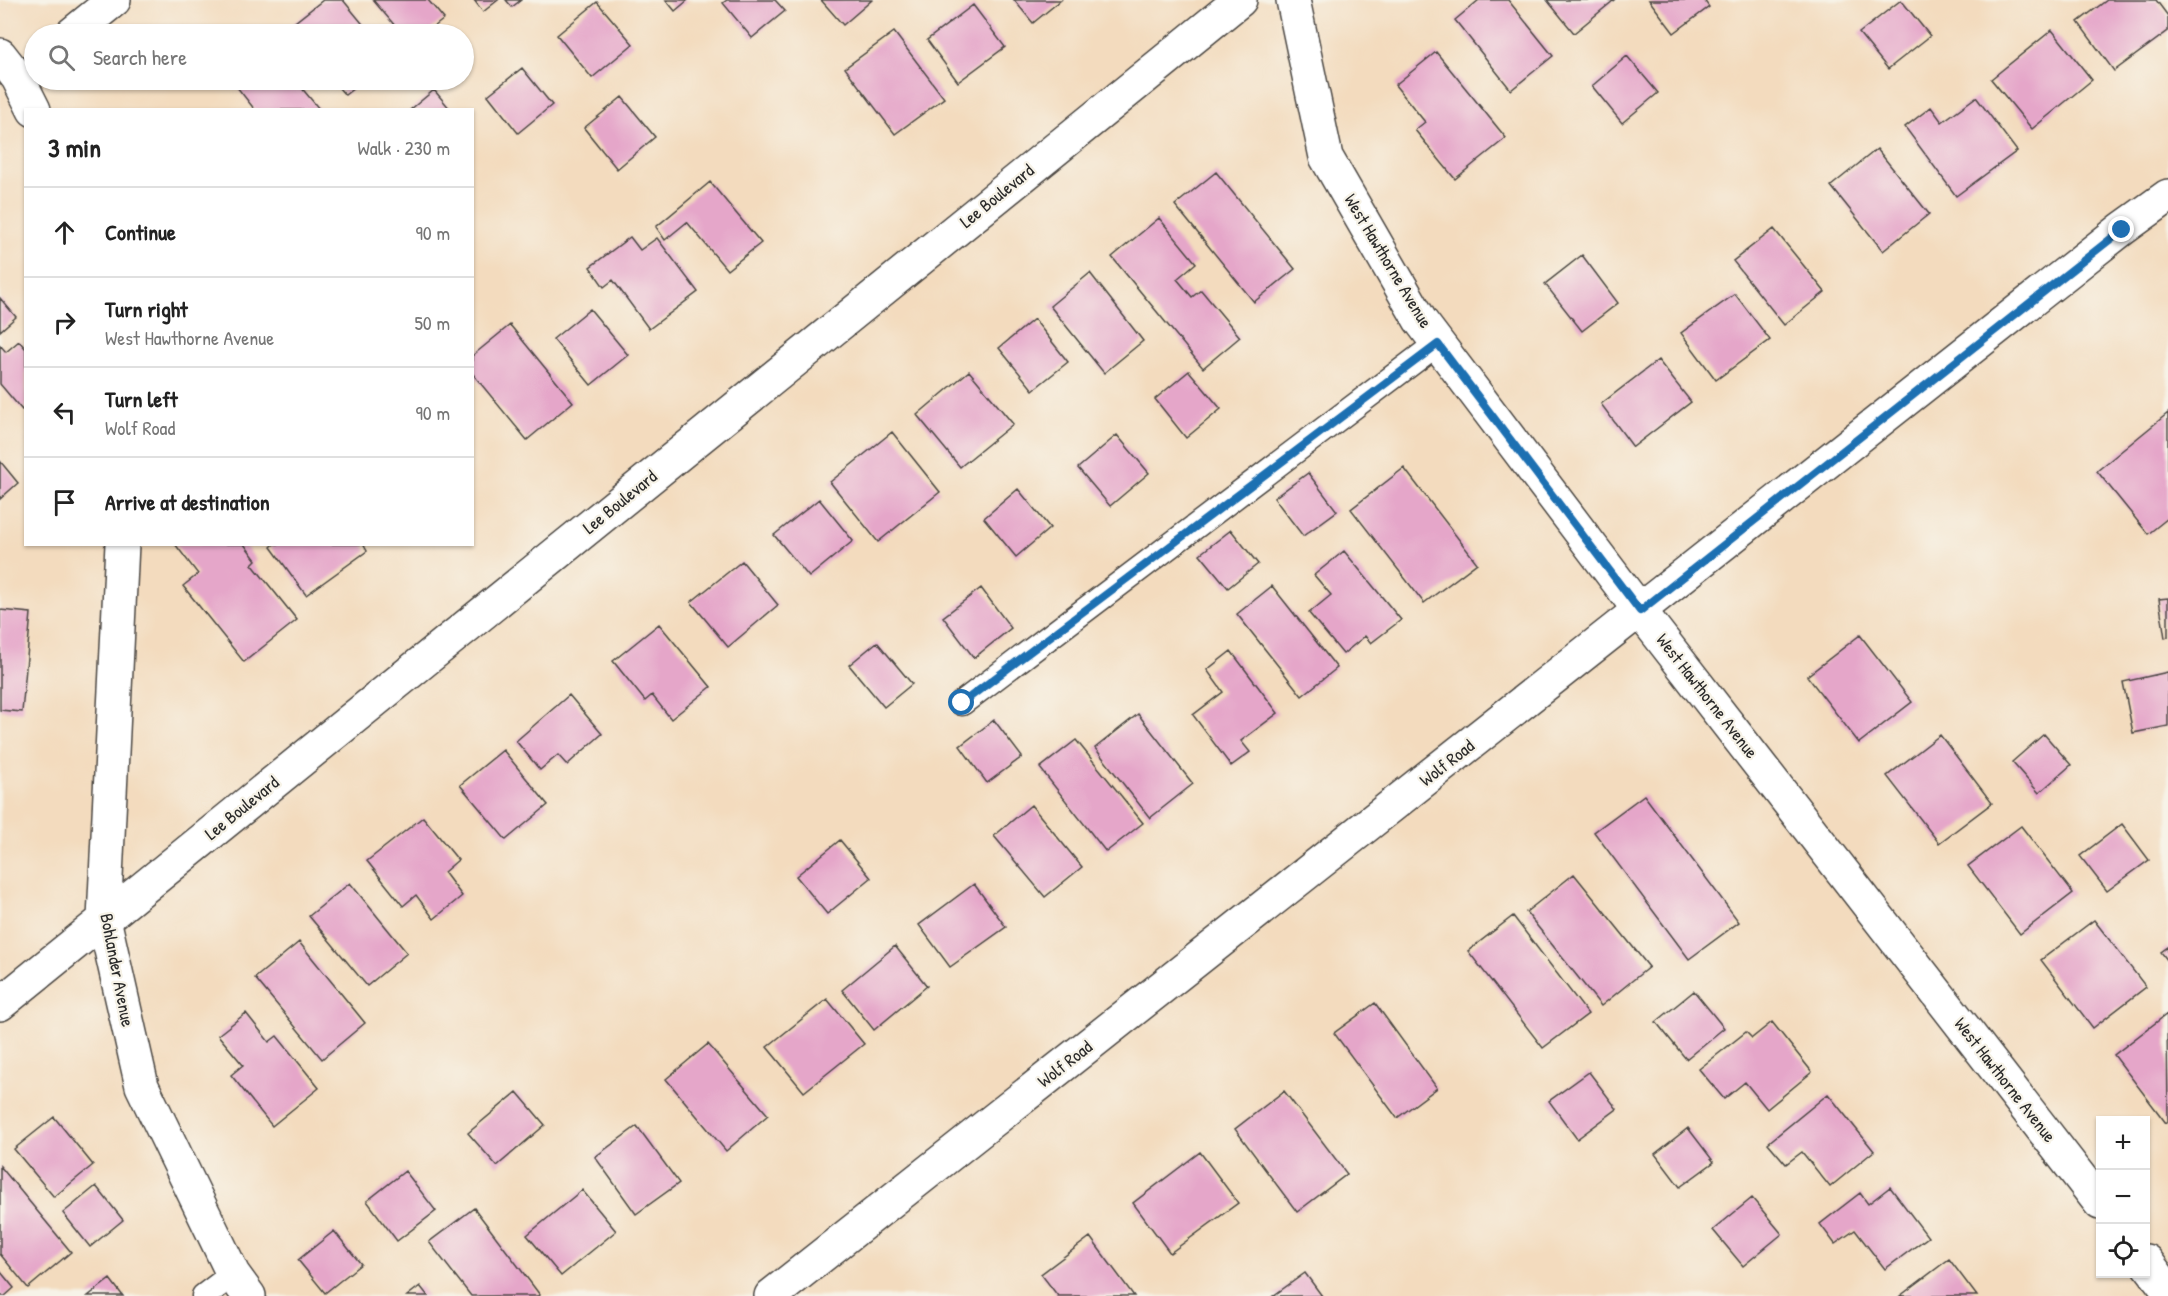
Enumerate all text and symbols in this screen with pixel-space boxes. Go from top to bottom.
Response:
search box [24,24,474,90]
icon: search [45,41,78,74]
text: Search here [93,42,187,72]
text: 3 min [48,130,101,165]
text: Walk · 230 m [358,134,450,161]
street label: Lee Boulevard [954,158,1039,233]
street label: West Hawthorne Avenue [1338,189,1438,332]
icon: ahead [48,216,81,249]
route end [2108,216,2134,242]
text: Continue [105,217,176,247]
text: 90 m [416,219,450,246]
text: Turn right [105,294,188,324]
icon: right [48,306,81,339]
text: 50 m [414,309,450,336]
text: West Hawthorne Avenue [105,324,274,351]
text: Turn left [105,384,178,414]
icon: left [48,396,81,429]
text: 90 m [416,399,450,426]
text: Wolf Road [105,414,175,441]
street label: Lee Boulevard [577,464,662,539]
icon: arrive [48,486,81,519]
text: Arrive at destination [105,487,270,517]
street label: West Hawthorne Avenue [1651,628,1764,763]
route start [948,689,974,715]
street label: Wolf Road [1414,733,1479,792]
street label: Lee Boulevard [199,770,284,845]
street label: Bohlander Avenue [94,911,141,1029]
street label: West Hawthorne Avenue [1949,1012,2062,1147]
street label: Wolf Road [1032,1034,1097,1093]
map controls [2096,1116,2150,1278]
button: + [2096,1116,2150,1170]
button: − [2096,1170,2150,1224]
button: locate [2096,1224,2150,1278]

